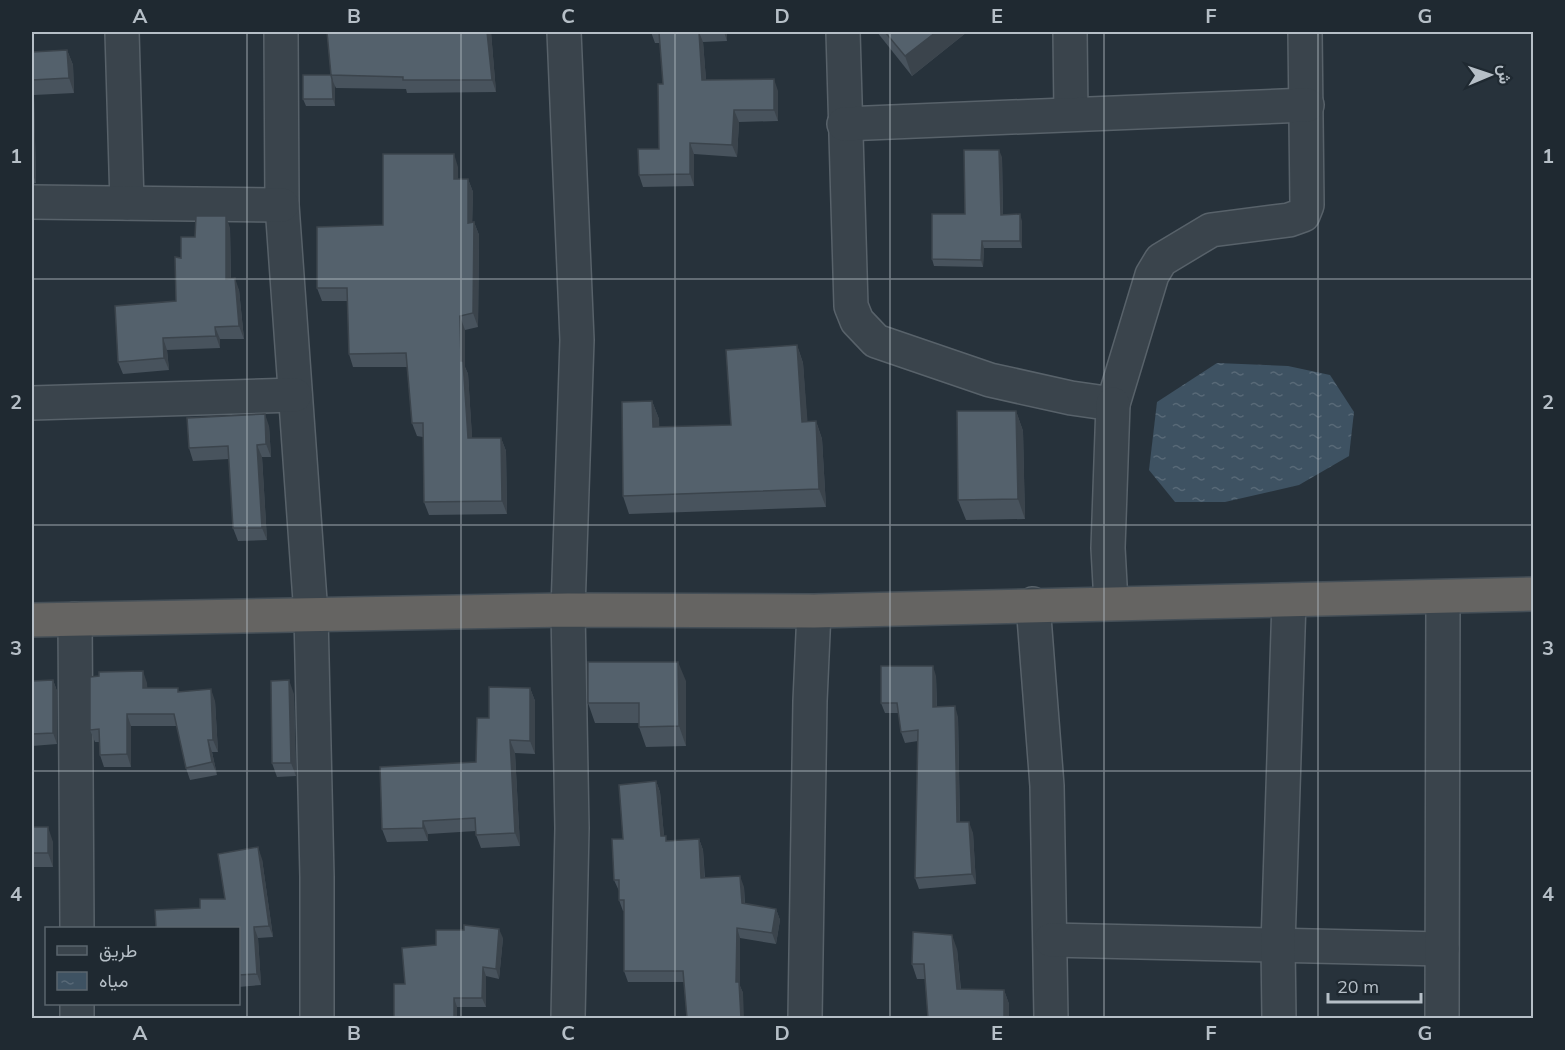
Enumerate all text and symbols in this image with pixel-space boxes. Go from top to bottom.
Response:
text: A [133,3,148,28]
text: B [347,3,361,28]
text: C [561,3,575,28]
text: D [774,3,790,28]
text: E [991,3,1003,28]
text: F [1205,3,1217,28]
text: G [1418,3,1432,28]
north arrow [1460,45,1520,105]
text: ش [1495,65,1515,84]
text: 1 [10,143,22,168]
text: 1 [1542,143,1554,168]
text: 2 [10,389,22,414]
text: 2 [1542,389,1554,414]
text: 3 [10,635,22,660]
text: 3 [1542,635,1554,660]
text: 4 [10,881,22,906]
text: 4 [1542,881,1554,906]
legend [45,927,240,1005]
text: طريق [99,939,137,962]
scale bar [1328,966,1421,1004]
text: مياه [99,969,128,992]
text: 20 m [1337,975,1379,998]
text: A [133,1020,148,1045]
text: B [347,1020,361,1045]
text: C [561,1020,575,1045]
text: D [774,1020,790,1045]
text: E [991,1020,1003,1045]
text: F [1205,1020,1217,1045]
text: G [1418,1020,1432,1045]

